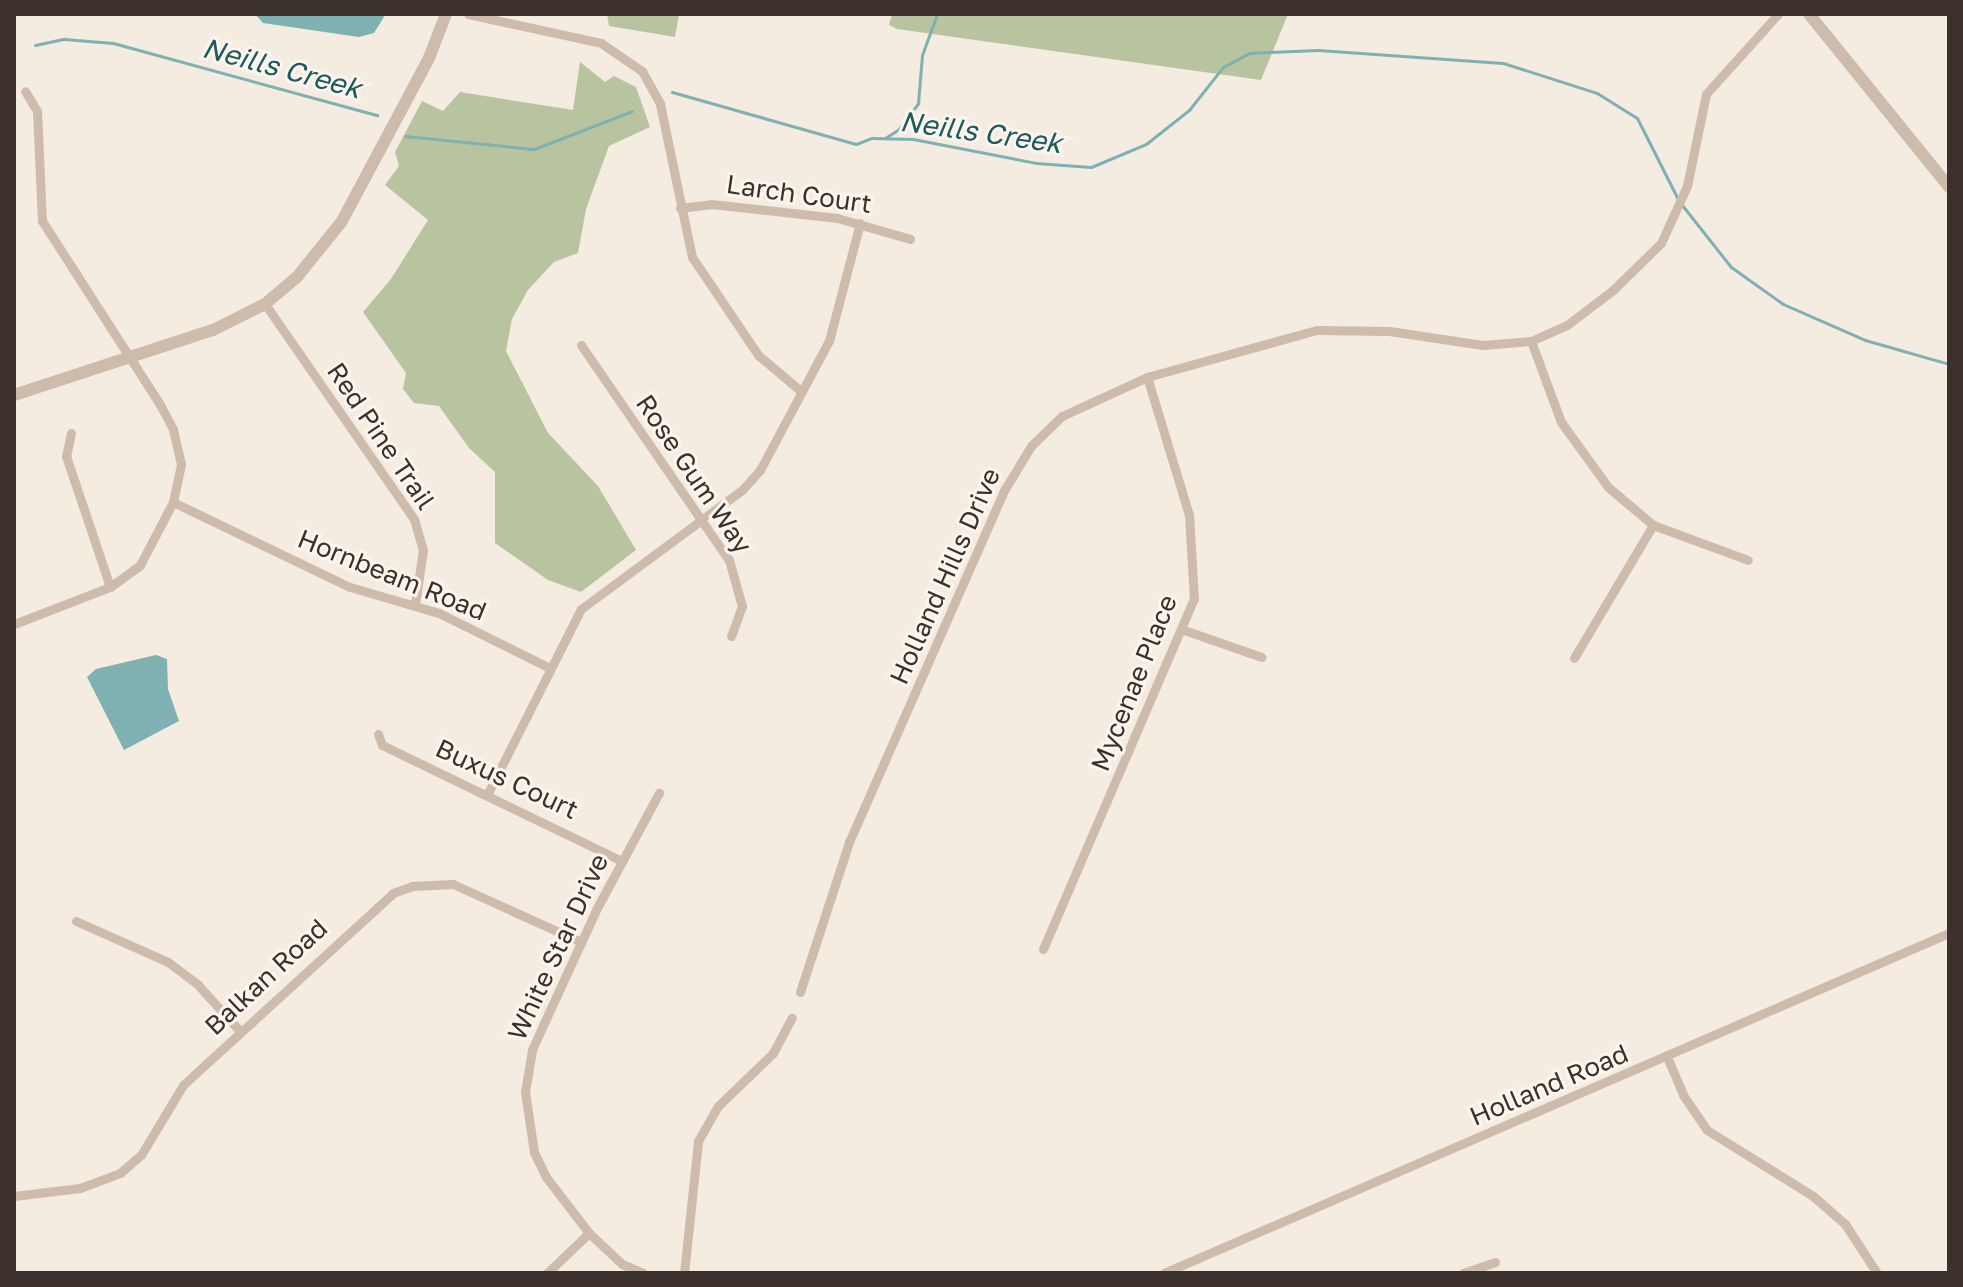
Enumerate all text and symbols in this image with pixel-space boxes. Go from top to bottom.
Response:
water label: Neills Creek [199,31,365,105]
water label: Neills Creek [898,104,1064,160]
street label: Larch Court [724,168,874,220]
street label: Red Pine Trail [320,357,442,515]
street label: Rose Gum Way [629,389,759,559]
street label: Holland Hills Drive [883,463,1007,689]
street label: Hornbeam Road [293,523,491,627]
street label: Mycenae Place [1084,590,1184,776]
street label: Buxus Court [431,732,583,826]
street label: White Star Drive [501,849,615,1045]
street label: Balkan Road [198,912,334,1042]
street label: Holland Road [1465,1038,1633,1132]

